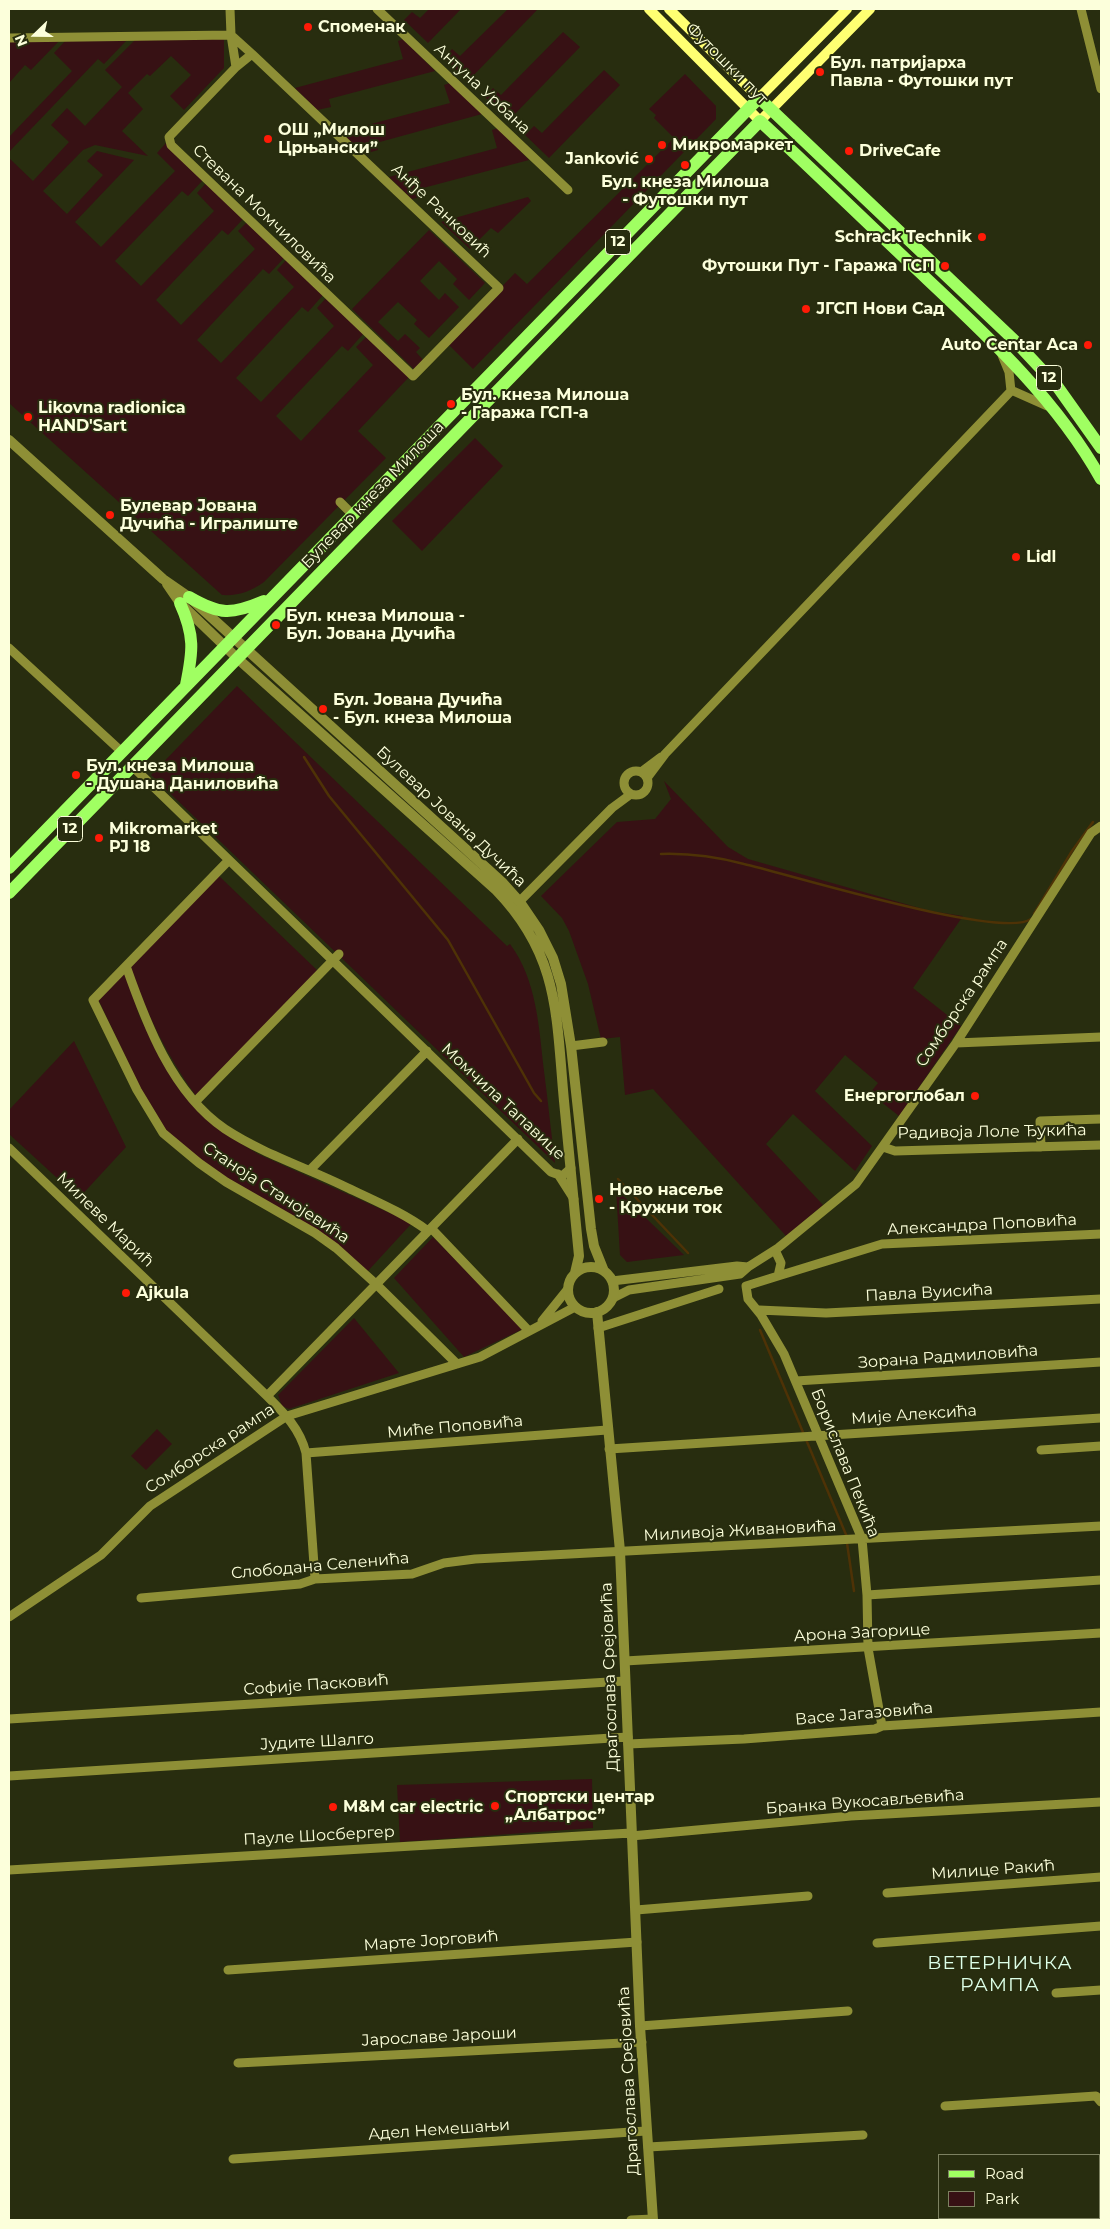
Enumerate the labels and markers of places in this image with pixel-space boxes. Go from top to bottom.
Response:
place label: Споменак [318,17,405,37]
marker: Споменак [302,21,314,33]
place label: Бул. патријарха Павла - Футошки пут [830,53,1013,91]
marker: Бул. патријарха Павла - Футошки пут [814,66,826,78]
place label: ОШ „Милош Црњански” [278,120,385,158]
marker: ОШ „Милош Црњански” [262,133,274,145]
place label: Микромаркет [672,135,793,155]
marker: Микромаркет [656,139,668,151]
place label: DriveCafe [859,141,941,161]
marker: DriveCafe [843,145,855,157]
place label: Janković [565,149,639,169]
marker: Janković [643,153,655,165]
marker: Бул. кнеза Милоша - Футошки пут [679,159,691,171]
place label: Бул. кнеза Милоша - Футошки пут [601,172,769,210]
place label: Schrack Technik [835,227,972,247]
marker: Schrack Technik [976,231,988,243]
place label: Футошки Пут - Гаража ГСП [702,256,935,276]
marker: Футошки Пут - Гаража ГСП [939,260,951,272]
place label: ЈГСП Нови Сад [816,299,944,319]
marker: ЈГСП Нови Сад [800,303,812,315]
place label: Auto Centar Aca [941,335,1078,355]
marker: Auto Centar Aca [1082,339,1094,351]
place label: Бул. кнеза Милоша - Гаража ГСП-а [461,385,629,423]
place label: Likovna radionica HAND'Sart [38,398,186,436]
marker: Бул. кнеза Милоша - Гаража ГСП-а [445,398,457,410]
marker: Likovna radionica HAND'Sart [22,411,34,423]
place label: Булевар Јована Дучића - Игралиште [120,496,298,534]
marker: Булевар Јована Дучића - Игралиште [104,509,116,521]
place label: Lidl [1026,547,1056,567]
marker: Lidl [1010,551,1022,563]
place label: Бул. кнеза Милоша - Бул. Јована Дучића [286,606,465,644]
marker: Бул. кнеза Милоша - Бул. Јована Дучића [270,619,282,631]
place label: Бул. Јована Дучића - Бул. кнеза Милоша [333,690,512,728]
marker: Бул. Јована Дучића - Бул. кнеза Милоша [317,703,329,715]
place label: Бул. кнеза Милоша - Душана Даниловића [86,756,278,794]
marker: Бул. кнеза Милоша - Душана Даниловића [70,769,82,781]
place label: Mikromarket PJ 18 [109,819,217,857]
marker: Mikromarket PJ 18 [93,832,105,844]
place label: Енергоглобал [844,1086,965,1106]
marker: Енергоглобал [969,1090,981,1102]
place label: Ново насеље - Кружни ток [609,1180,724,1218]
marker: Ново насеље - Кружни ток [593,1193,605,1205]
place label: Ajkula [136,1283,189,1303]
marker: Ajkula [120,1287,132,1299]
place label: Спортски центар „Албатрос” [505,1787,655,1825]
place label: M&M car electric [343,1797,483,1817]
marker: Спортски центар „Албатрос” [489,1800,501,1812]
marker: M&M car electric [327,1801,339,1813]

